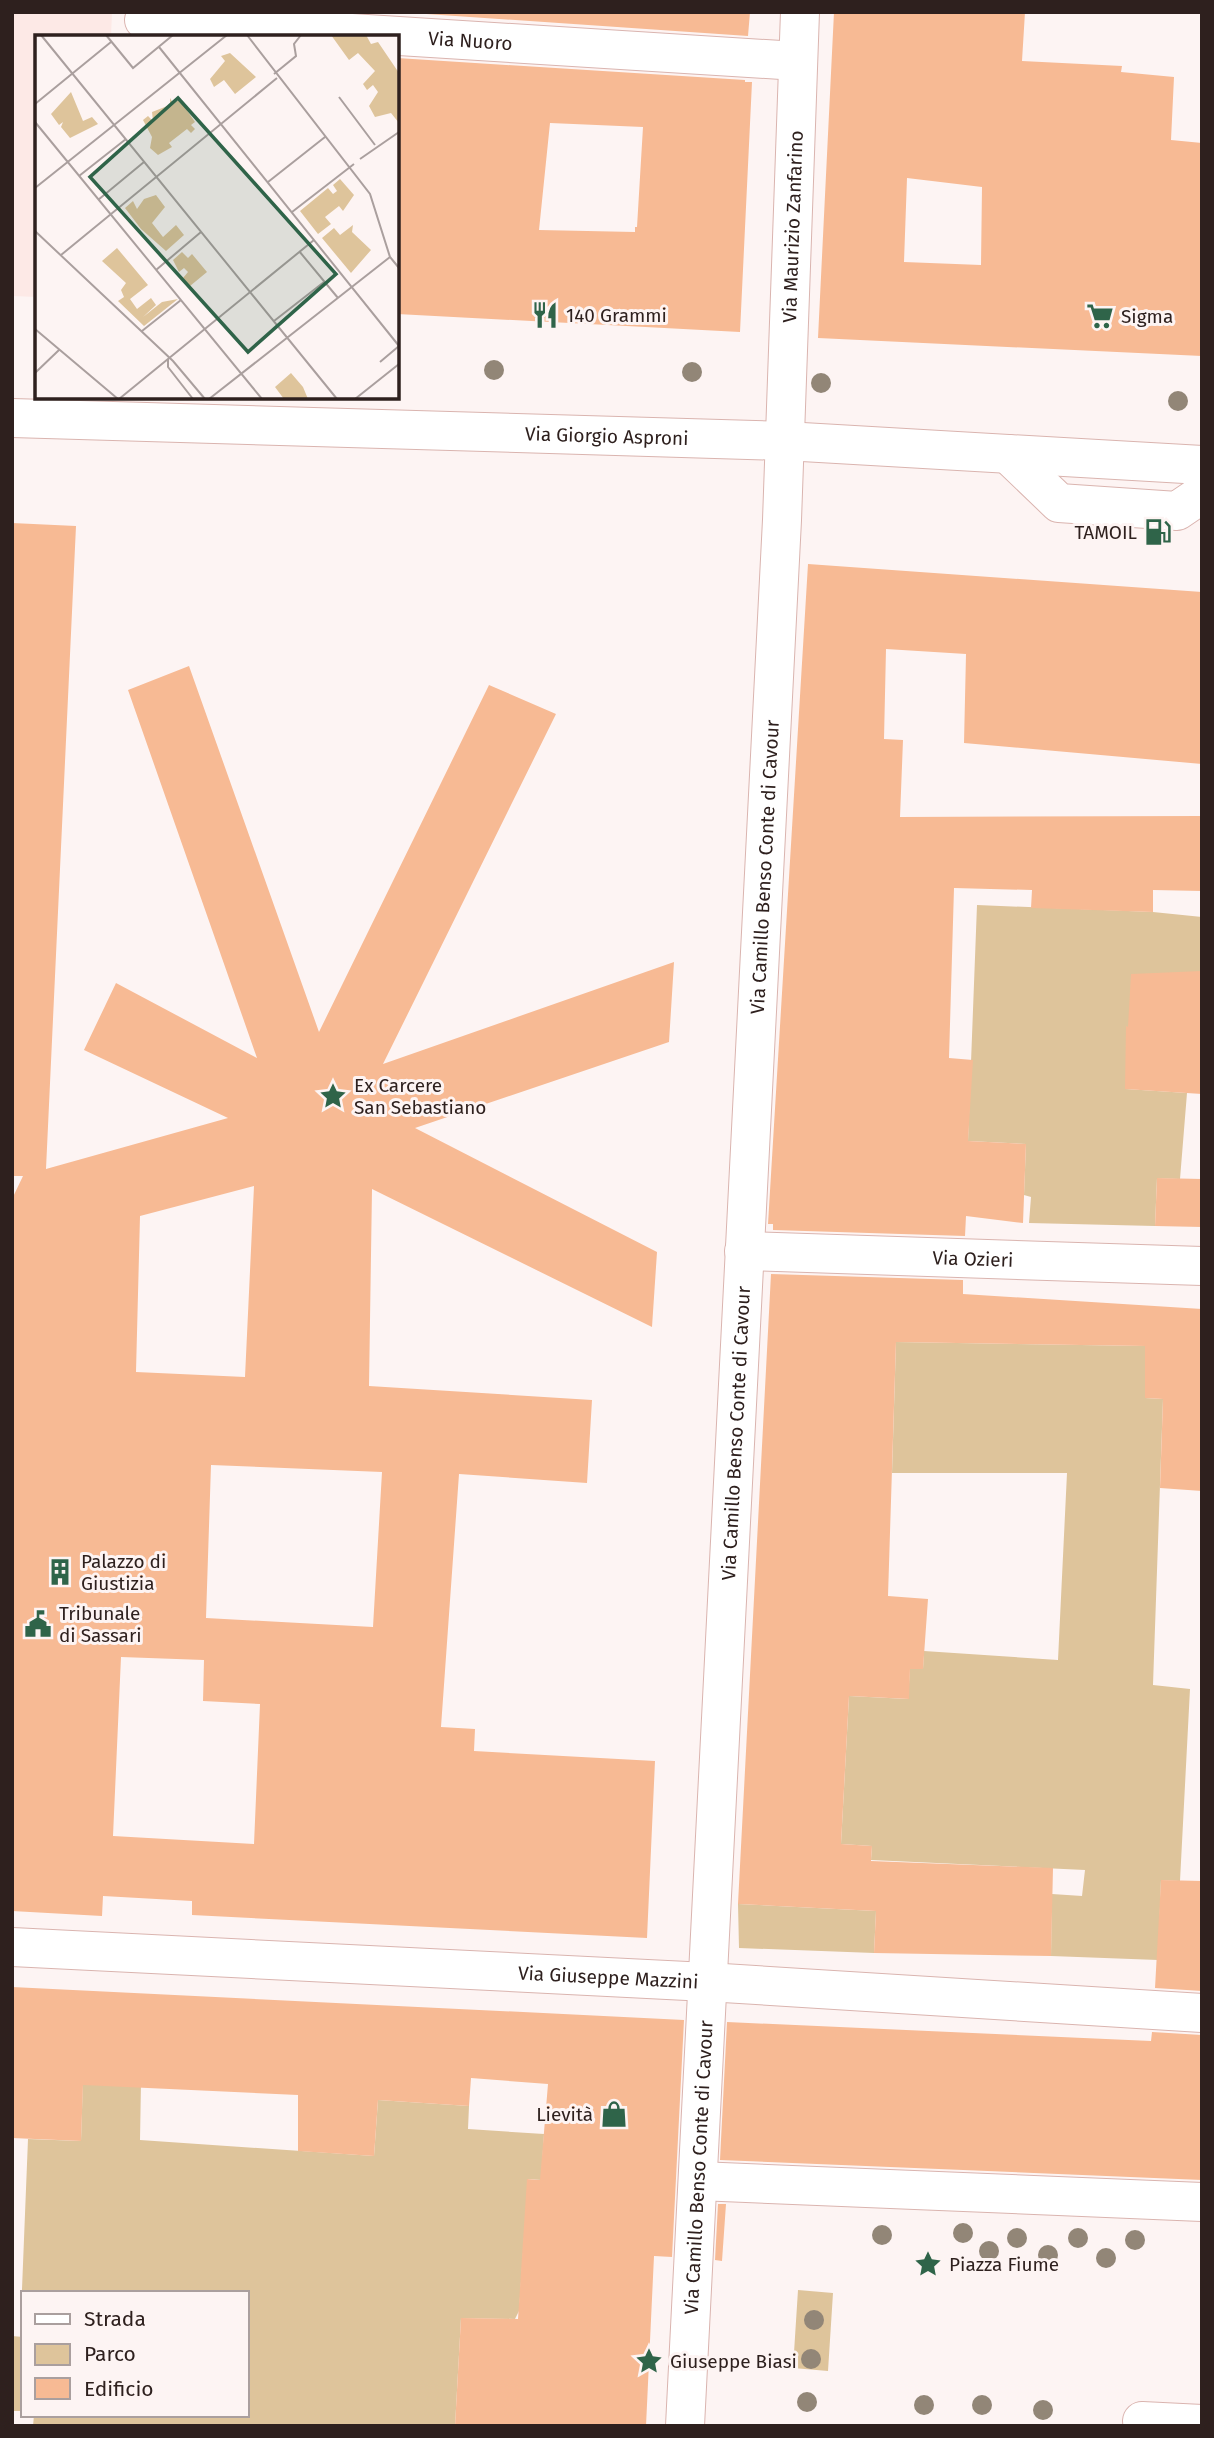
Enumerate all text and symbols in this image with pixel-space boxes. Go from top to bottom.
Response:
street label: Via Nuoro [428,27,513,55]
inset map [35,35,399,399]
street label: Via Maurizio Zanfarino [778,130,808,323]
restaurant icon: 140 Grammi [530,300,560,330]
supermarket icon: Sigma [1085,301,1115,331]
place label: 140 Grammi [566,304,667,327]
place label: Sigma [1121,305,1173,328]
street label: Via Giorgio Asproni [525,422,689,450]
fuel station icon: TAMOIL [1143,517,1173,547]
place label: TAMOIL [1074,521,1138,544]
street label: Via Camillo Benso Conte di Cavour [746,719,784,1015]
place label: Ex Carcere San Sebastiano [354,1074,486,1119]
place icon: Ex Carcere San Sebastiano [318,1081,348,1111]
street label: Via Ozieri [932,1246,1014,1272]
street label: Via Camillo Benso Conte di Cavour [717,1285,755,1581]
place label: Palazzo di Giustizia [81,1550,166,1595]
building icon: Palazzo di Giustizia [45,1557,75,1587]
place label: Tribunale di Sassari [59,1602,142,1647]
public building icon: Tribunale di Sassari [23,1609,53,1639]
street label: Via Giuseppe Mazzini [517,1961,699,1994]
street label: Via Camillo Benso Conte di Cavour [680,2019,718,2315]
shop icon: Lievità [599,2099,629,2129]
place label: Lievità [536,2103,593,2126]
place icon: Piazza Fiume [913,2249,943,2279]
place label: Piazza Fiume [949,2253,1059,2276]
legend [21,2291,248,2417]
text: Strada [84,2306,146,2332]
text: Parco [84,2341,136,2367]
place icon: Giuseppe Biasi [634,2346,664,2376]
place label: Giuseppe Biasi [670,2350,797,2373]
text: Edificio [84,2376,154,2402]

